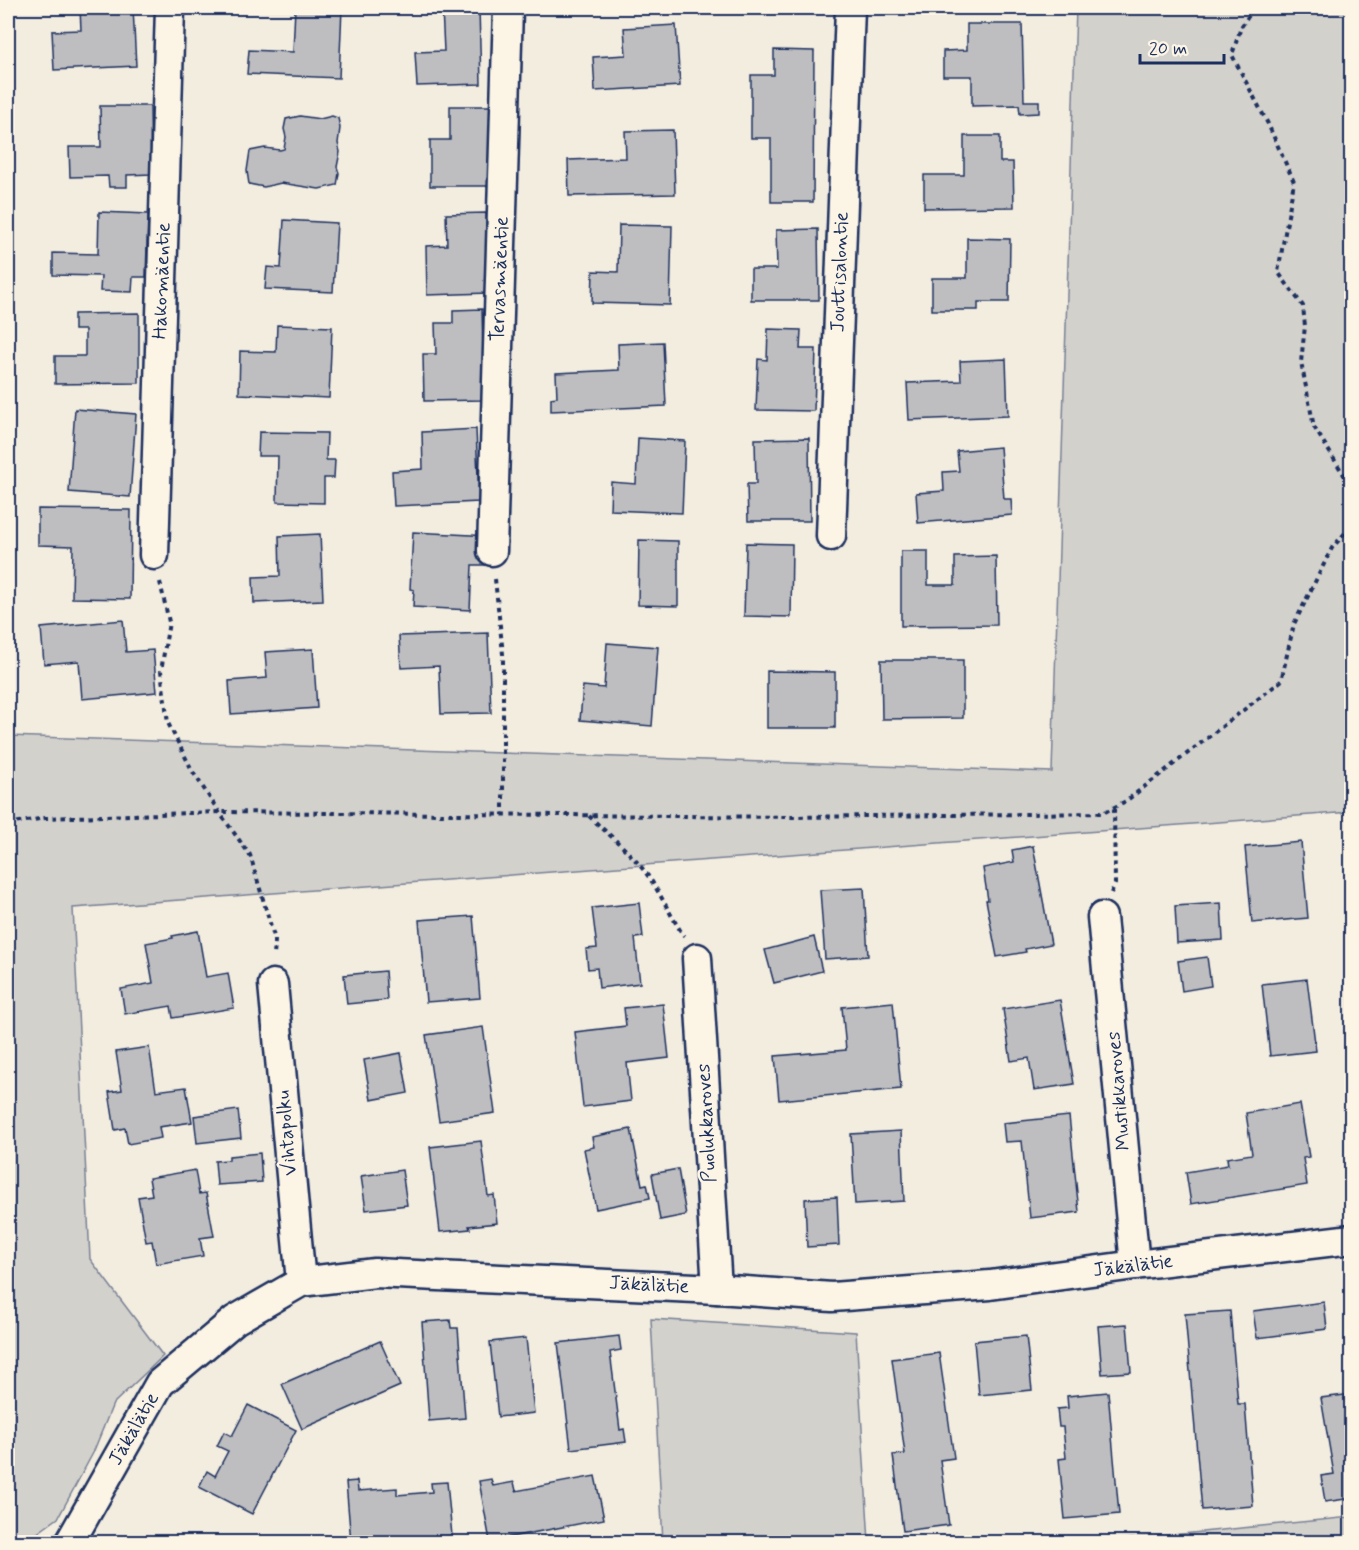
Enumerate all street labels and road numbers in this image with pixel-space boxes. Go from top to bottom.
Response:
street label: Jouttisalontie [824,211,856,333]
street label: Tervasmäentie [484,216,516,342]
street label: Hakomäentie [146,222,178,340]
street label: Mustikkaroves [1100,1030,1138,1152]
street label: Puolukkaroves [690,1063,724,1183]
street label: Vihtapolku [270,1089,304,1177]
street label: Jäkälätie [1092,1248,1175,1284]
street label: Jäkälätie [608,1269,690,1301]
street label: Jäkälätie [102,1387,166,1471]

